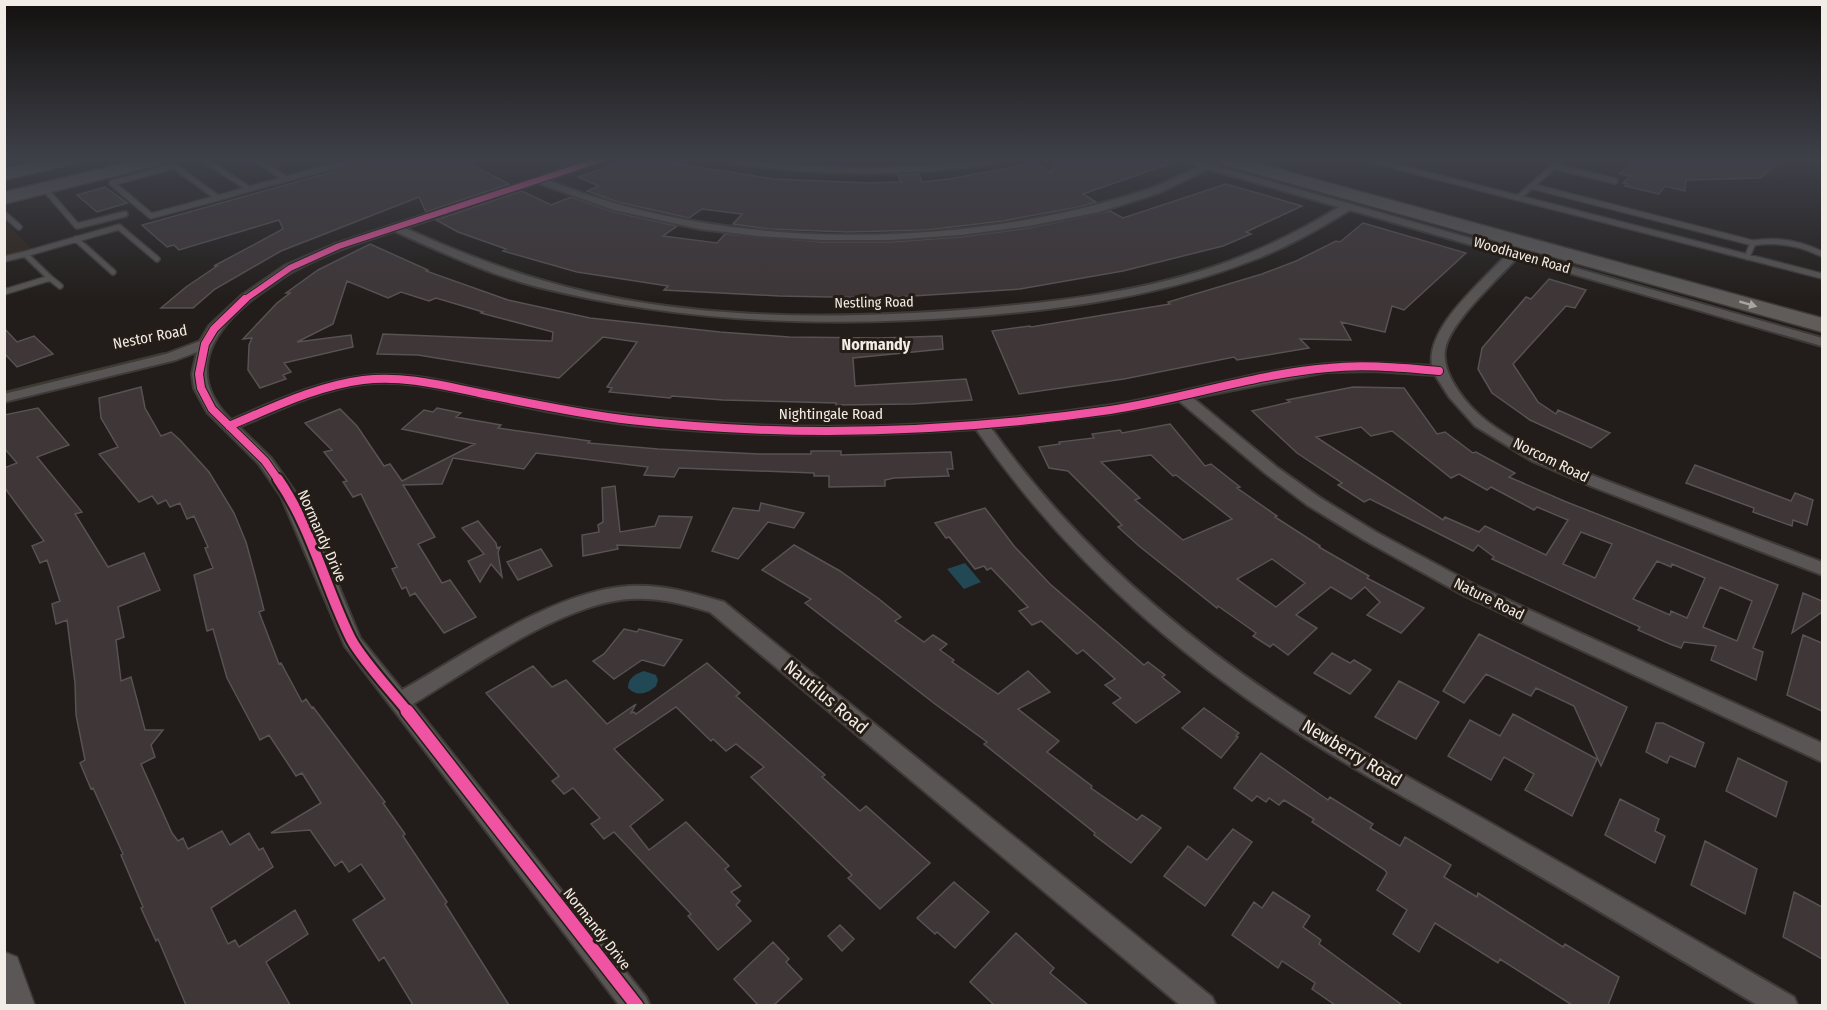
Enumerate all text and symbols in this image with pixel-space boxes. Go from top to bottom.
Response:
street label: Woodhaven Road [1472,234,1572,277]
street label: Nestling Road [834,293,914,312]
one-way arrow [1740,300,1758,309]
street label: Nestor Road [111,321,189,353]
district label: Normandy [842,335,911,354]
street label: Nightingale Road [779,405,883,423]
street label: Norcom Road [1510,434,1592,486]
street label: Normandy Drive [294,487,350,585]
street label: Nature Road [1451,574,1527,624]
street label: Nautilus Road [779,655,873,739]
street label: Newberry Road [1298,715,1406,791]
street label: Normandy Drive [559,884,635,974]

